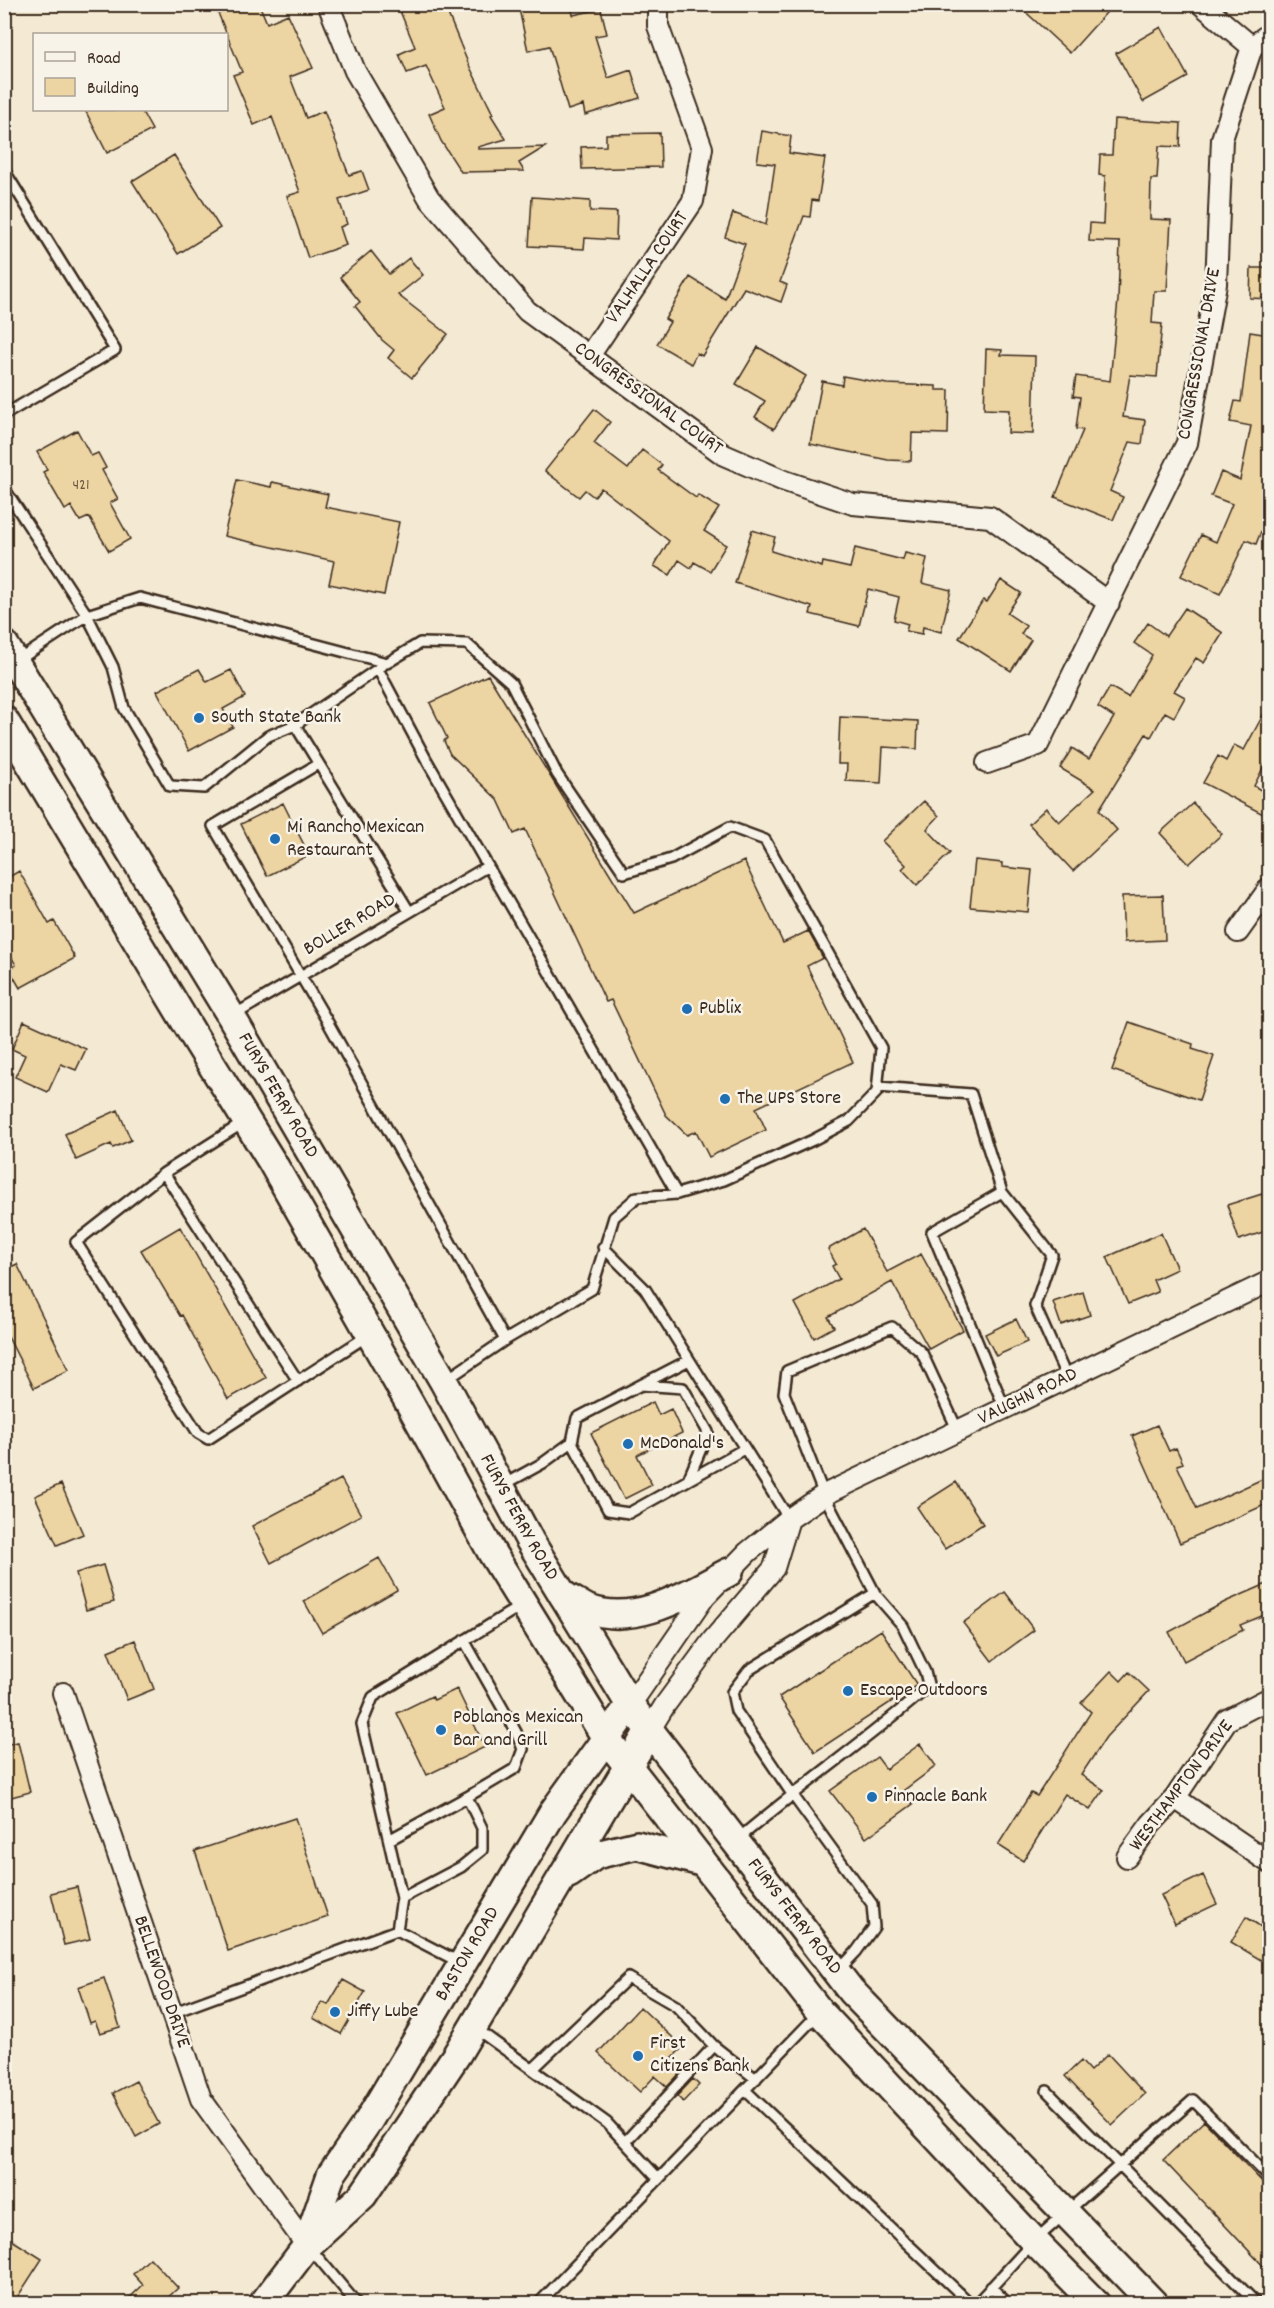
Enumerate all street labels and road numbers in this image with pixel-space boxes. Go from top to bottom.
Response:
street label: VALHALLA COURT [600,206,696,330]
street label: CONGRESSIONAL DRIVE [1171,266,1229,442]
street label: CONGRESSIONAL COURT [568,335,728,463]
street label: BOLLER ROAD [299,886,401,964]
street label: FURYS FERRY ROAD [230,1028,325,1164]
street label: VAUGHN ROAD [974,1361,1082,1433]
street label: FURYS FERRY ROAD [472,1449,565,1586]
street label: WESTHAMPTON DRIVE [1123,1714,1241,1858]
street label: FURYS FERRY ROAD [740,1853,848,1981]
street label: BASTON ROAD [429,1902,507,2007]
street label: BELLEWOOD DRIVE [125,1912,197,2052]

